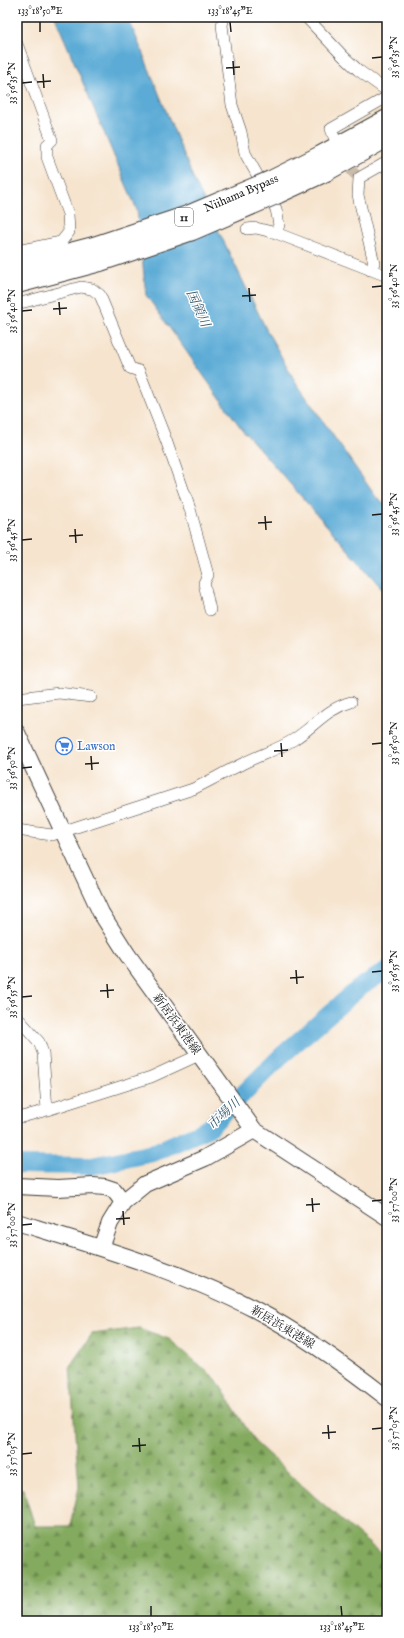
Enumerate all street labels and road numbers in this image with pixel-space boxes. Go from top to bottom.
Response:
street label: Niihama Bypass [202,171,281,217]
road number: 11 [175,208,193,226]
street label: 新居浜東港線 [149,991,204,1058]
street label: 新居浜東港線 [248,1302,317,1352]

